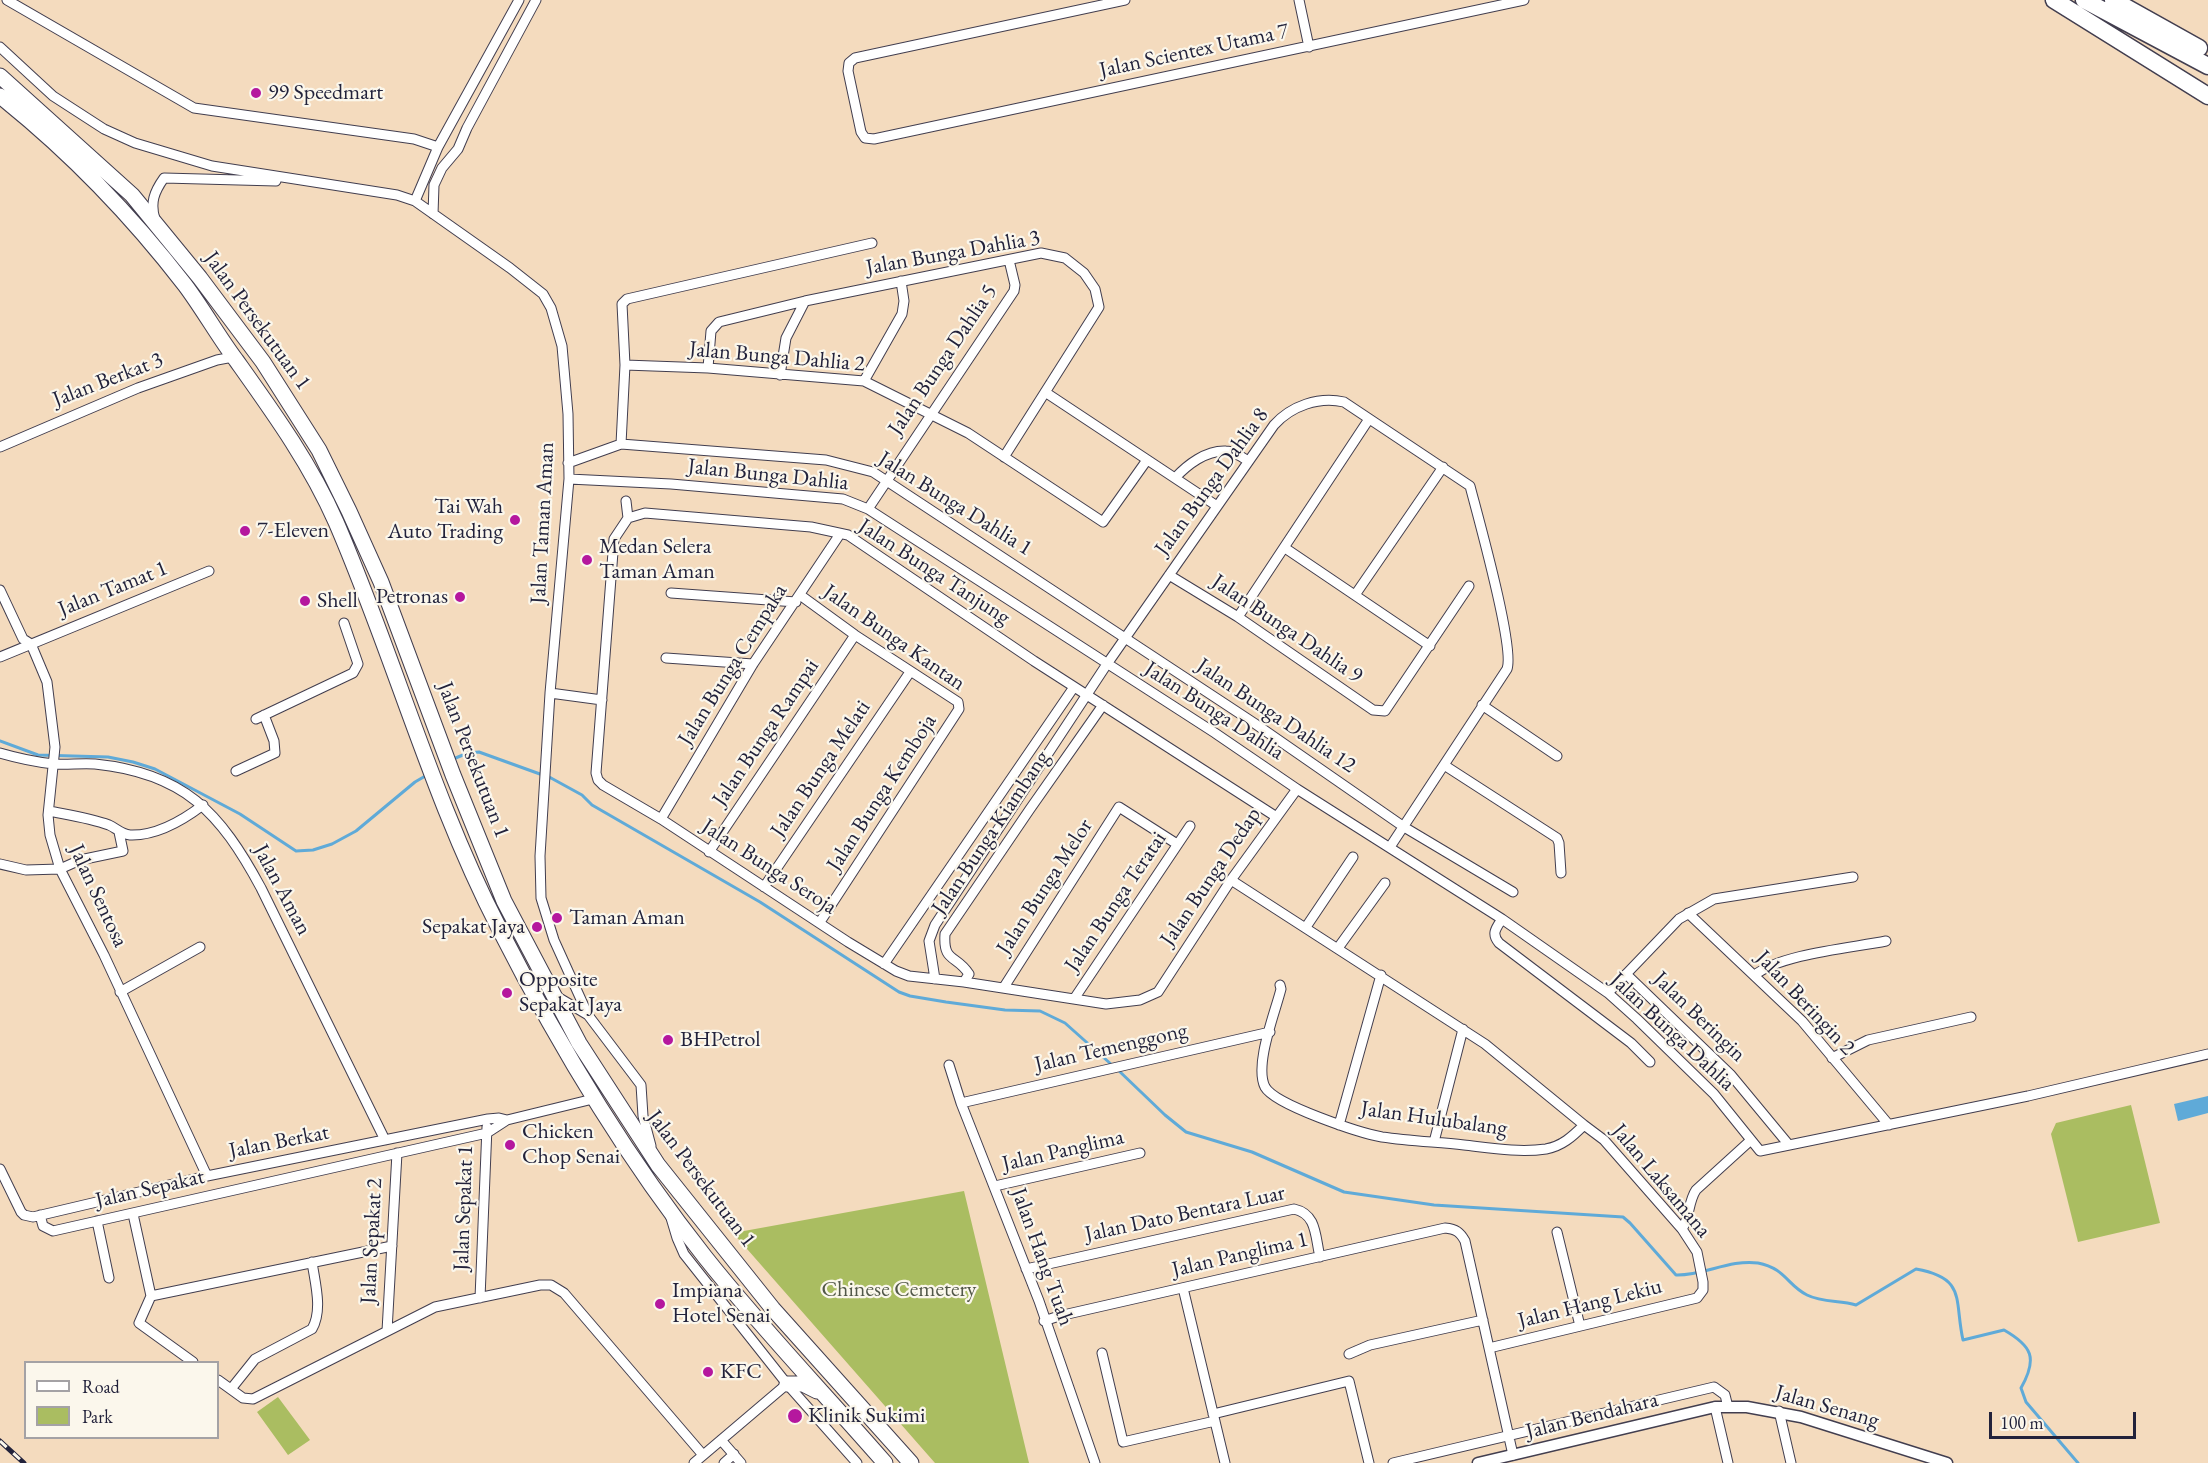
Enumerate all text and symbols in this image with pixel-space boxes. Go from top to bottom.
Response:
street label: Jalan Scientex Utama 7 [1097,18,1291,84]
place label: 99 Speedmart [268,80,383,106]
marker: 99 Speedmart [249,86,263,100]
street label: Jalan Bunga Dahlia 3 [864,225,1042,281]
street label: Jalan Persekutuan 1 [198,247,316,395]
street label: Jalan Bunga Dahlia 5 [883,280,1003,440]
street label: Jalan Bunga Dahlia 2 [688,336,866,378]
street label: Jalan Berkat 3 [49,347,167,413]
street label: Jalan Bunga Dahlia 8 [1150,403,1274,561]
street label: Jalan Taman Aman [526,441,560,605]
street label: Jalan Bunga Dahlia 1 [873,446,1037,562]
street label: Jalan Bunga Dahlia [686,453,850,497]
place label: Tai Wah Auto Trading [388,494,503,546]
marker: Tai Wah Auto Trading [508,513,522,527]
street label: Jalan Bunga Tanjung [853,513,1015,631]
place label: 7-Eleven [257,518,329,544]
marker: 7-Eleven [238,524,252,538]
place label: Medan Selera Taman Aman [599,534,715,586]
marker: Medan Selera Taman Aman [580,553,594,567]
street label: Jalan Tamat 1 [55,555,171,623]
street label: Jalan Bunga Dahlia 9 [1207,569,1367,689]
street label: Jalan Bunga Cempaka [673,579,793,751]
street label: Jalan Bunga Kantan [818,579,970,697]
place label: Petronas [376,584,448,610]
place label: Shell [317,588,358,614]
marker: Petronas [453,590,467,604]
marker: Shell [298,594,312,608]
street label: Jalan Bunga Dahlia 12 [1191,653,1361,779]
street label: Jalan Bunga Rampai [707,654,825,812]
street label: Jalan Bunga Dahlia [1139,656,1289,766]
street label: Jalan Persekutuan 1 [431,678,515,842]
street label: Jalan Bunga Melati [765,695,877,843]
street label: Jalan Bunga Kemboja [821,710,943,876]
street label: Jalan Bunga Kiambang [926,746,1056,920]
street label: Jalan Bunga Dedap [1155,803,1267,951]
street label: Jalan Bunga Seroja [696,813,842,921]
street label: Jalan Bunga Melor [991,814,1099,960]
street label: Jalan Bunga Teratai [1059,827,1173,977]
street label: Jalan Sentosa [63,840,133,952]
street label: Jalan Aman [247,840,317,940]
place label: Taman Aman [569,905,685,931]
marker: Taman Aman [550,911,564,925]
place label: Sepakat Jaya [422,914,525,940]
marker: Sepakat Jaya [530,920,544,934]
street label: Jalan Beringin 2 [1750,945,1860,1061]
street label: Jalan Beringin [1647,966,1751,1068]
place label: Opposite Sepakat Jaya [519,967,622,1018]
street label: Jalan Bunga Dahlia [1604,967,1740,1097]
marker: Opposite Sepakat Jaya [500,986,514,1000]
street label: Jalan Temenggong [1032,1018,1190,1078]
place label: BHPetrol [680,1027,760,1053]
marker: BHPetrol [661,1033,675,1047]
street label: Jalan Hulubalang [1359,1096,1509,1142]
street label: Jalan Persekutuan 1 [641,1105,761,1253]
street label: Jalan Berkat [227,1119,331,1165]
place label: Chicken Chop Senai [522,1119,620,1170]
street label: Jalan Laksamana [1606,1119,1716,1243]
street label: Jalan Panglima [1000,1124,1126,1178]
marker: Chicken Chop Senai [503,1138,517,1152]
street label: Jalan Sepakat 1 [449,1145,479,1271]
street label: Jalan Sepakat [93,1164,207,1214]
street label: Jalan Sepakat 2 [356,1177,388,1305]
street label: Jalan Dato Bentara Luar [1083,1180,1287,1248]
street label: Jalan Hang Tuah [1005,1184,1079,1330]
street label: Jalan Panglima 1 [1169,1227,1311,1283]
street label: Jalan Hang Lekiu [1515,1273,1665,1335]
park label: Chinese Cemetery [822,1277,976,1303]
place label: Impiana Hotel Senai [672,1278,770,1330]
marker: Impiana Hotel Senai [653,1297,667,1311]
place label: KFC [720,1359,762,1385]
legend [24,1361,219,1439]
marker: KFC [701,1365,715,1379]
text: Road [82,1375,120,1398]
street label: Jalan Senang [1772,1380,1882,1434]
street label: Jalan Bendahara [1523,1387,1661,1445]
scale bar [1992,1400,2139,1438]
place label: Klinik Sukimi [808,1403,925,1429]
text: Park [82,1405,113,1428]
marker: Klinik Sukimi [786,1407,804,1425]
text: 100 m [2000,1411,2044,1434]

